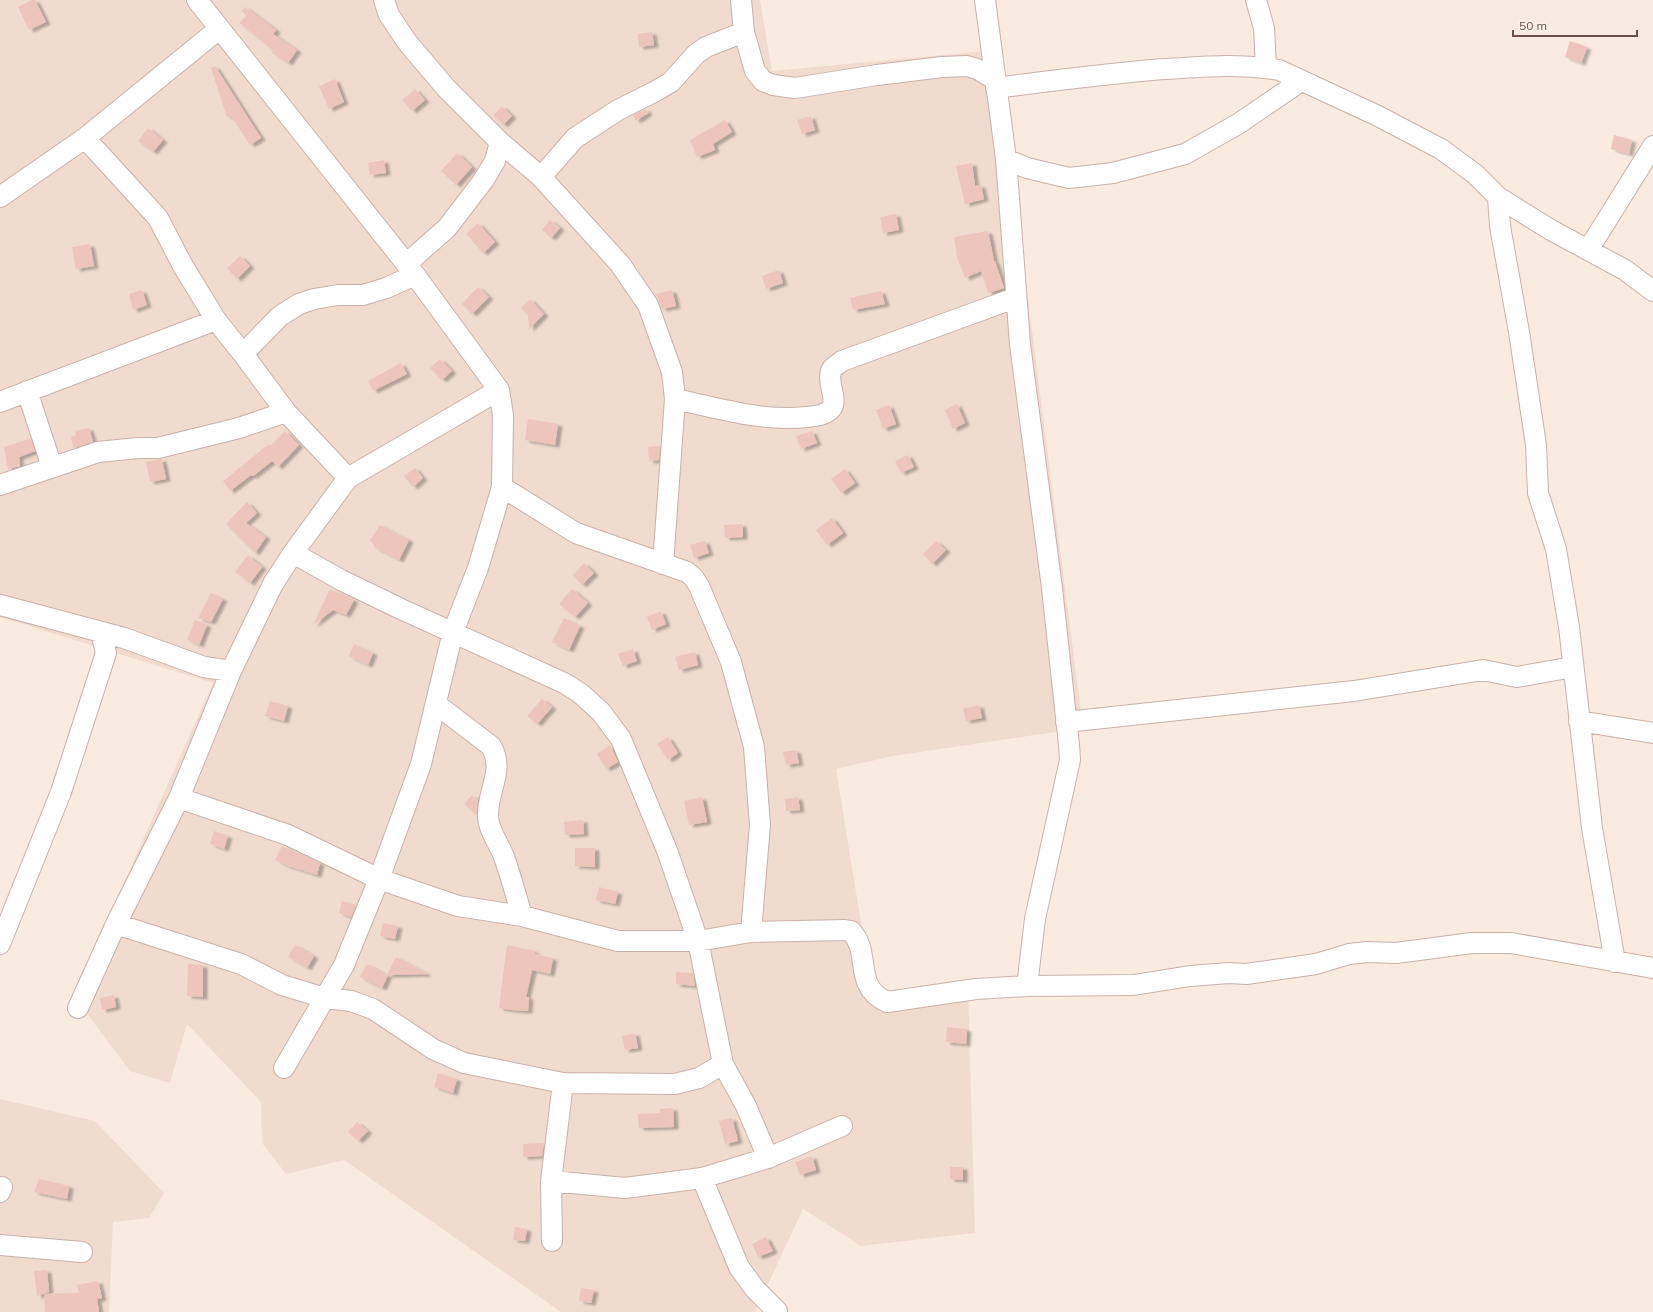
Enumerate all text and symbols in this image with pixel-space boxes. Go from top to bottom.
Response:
scale bar [1513,12,1637,38]
text: 50 m [1519,18,1547,33]

